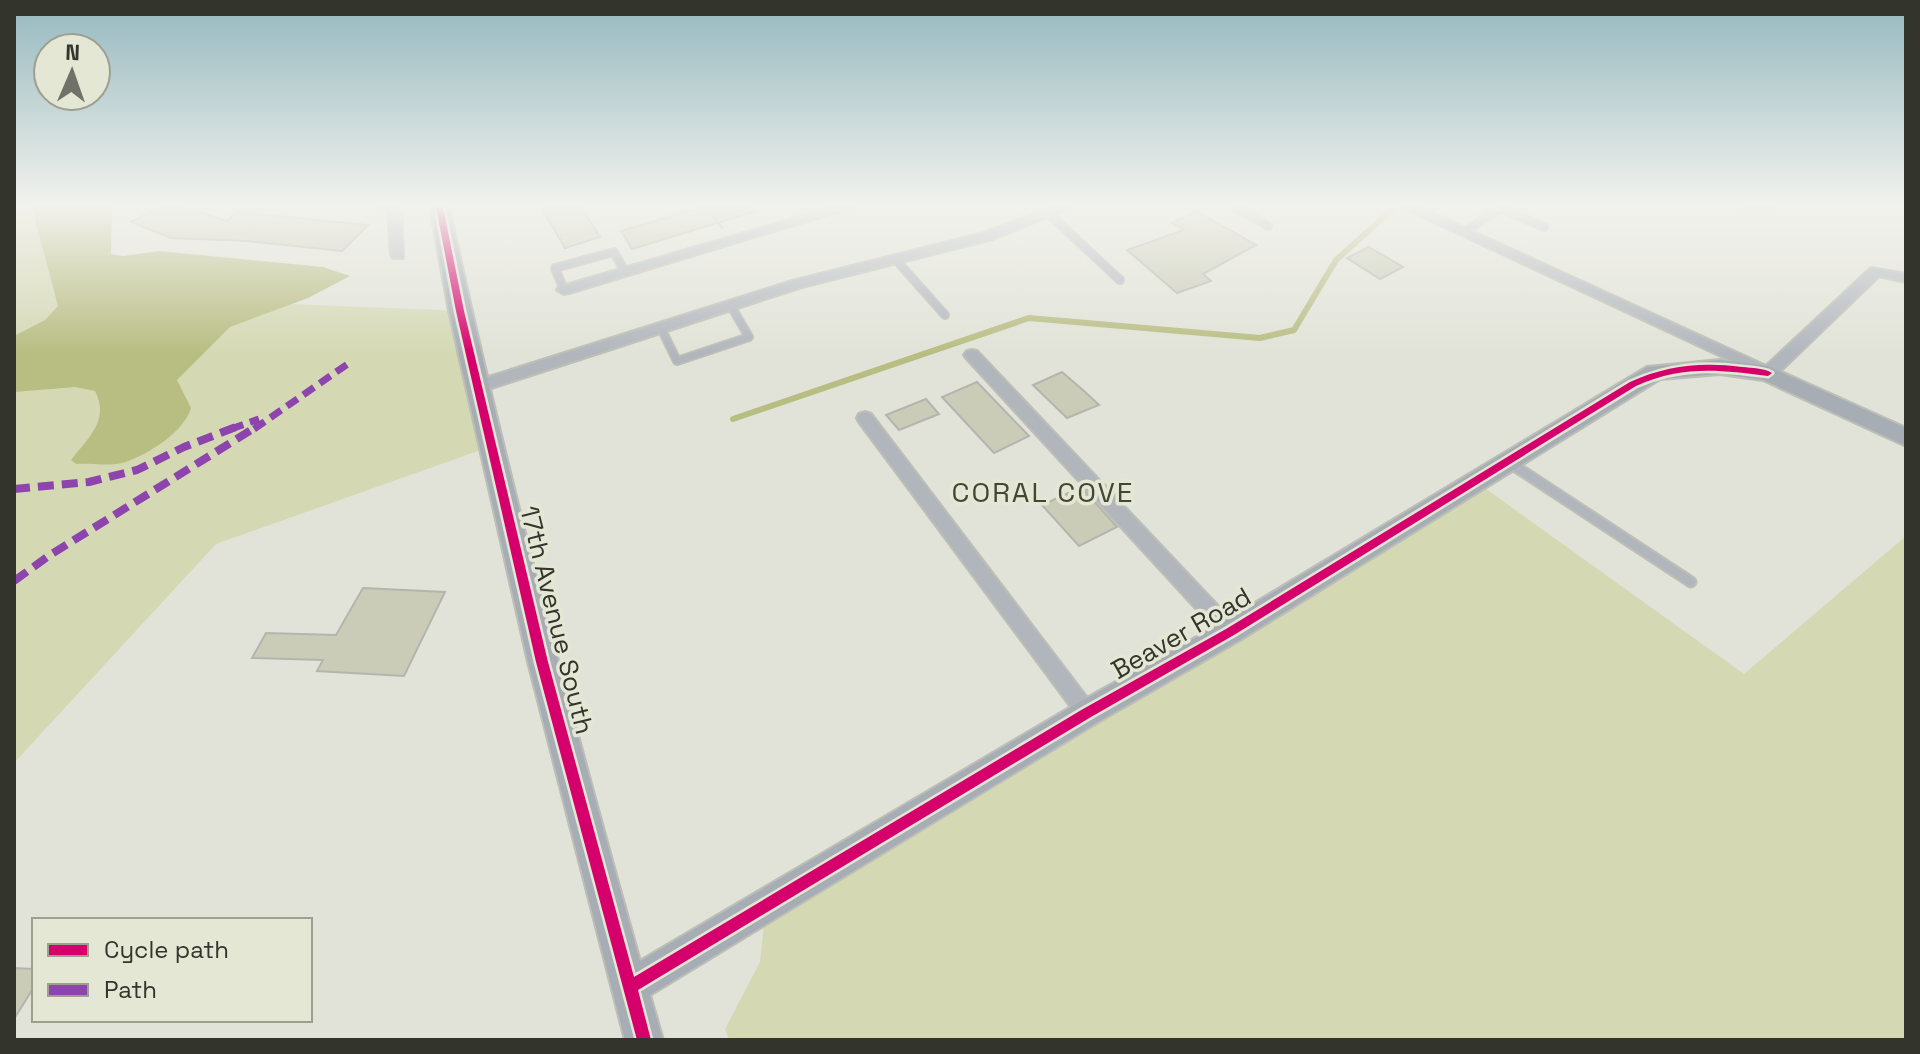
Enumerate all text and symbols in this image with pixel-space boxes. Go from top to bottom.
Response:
north arrow [32,32,112,112]
text: N [65,38,81,66]
district label: CORAL COVE [951,474,1135,510]
street label: 17th Avenue South [512,502,602,738]
street label: Beaver Road [1105,579,1257,687]
legend [32,918,312,1022]
text: Cycle path [104,934,229,965]
text: Path [104,974,157,1005]

